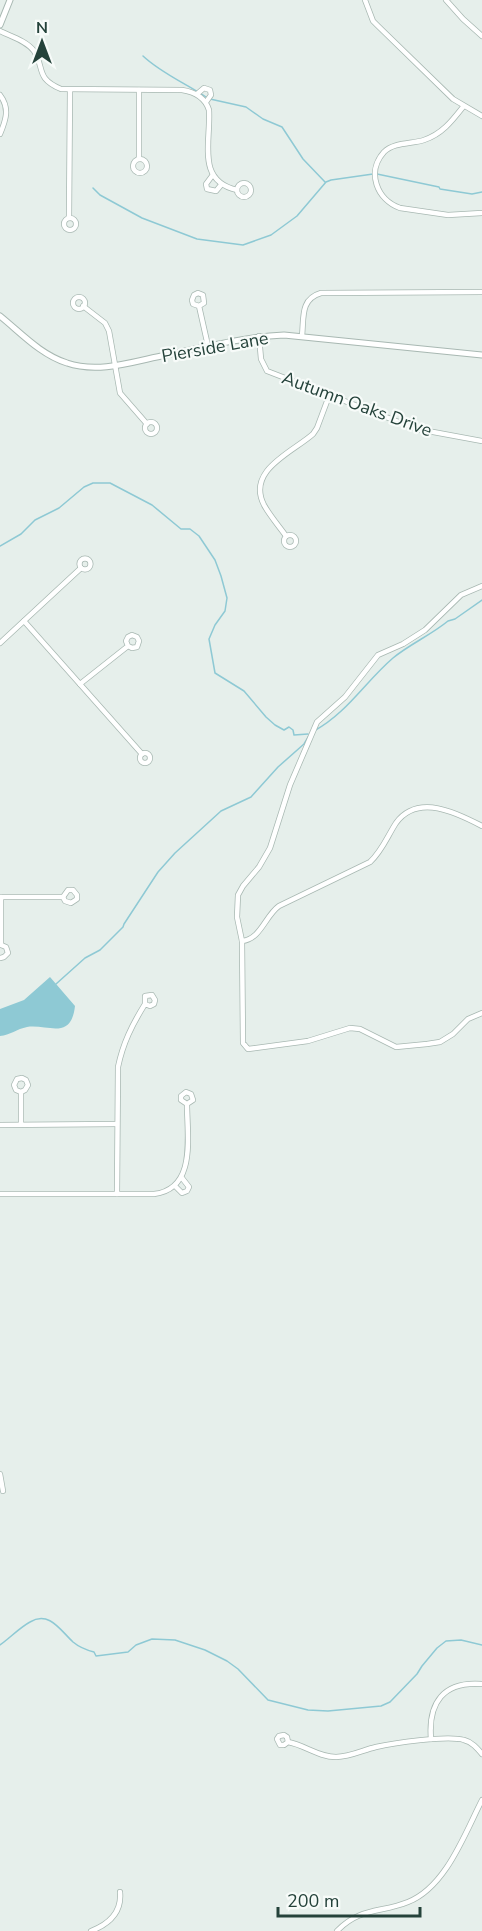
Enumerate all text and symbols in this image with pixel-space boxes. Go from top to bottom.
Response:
north arrow [12,12,72,72]
text: N [36,17,48,39]
street label: Pierside Lane [160,326,270,368]
street label: Autumn Oaks Drive [279,366,435,442]
scale bar [278,1880,420,1918]
text: 200 m [287,1889,339,1913]

